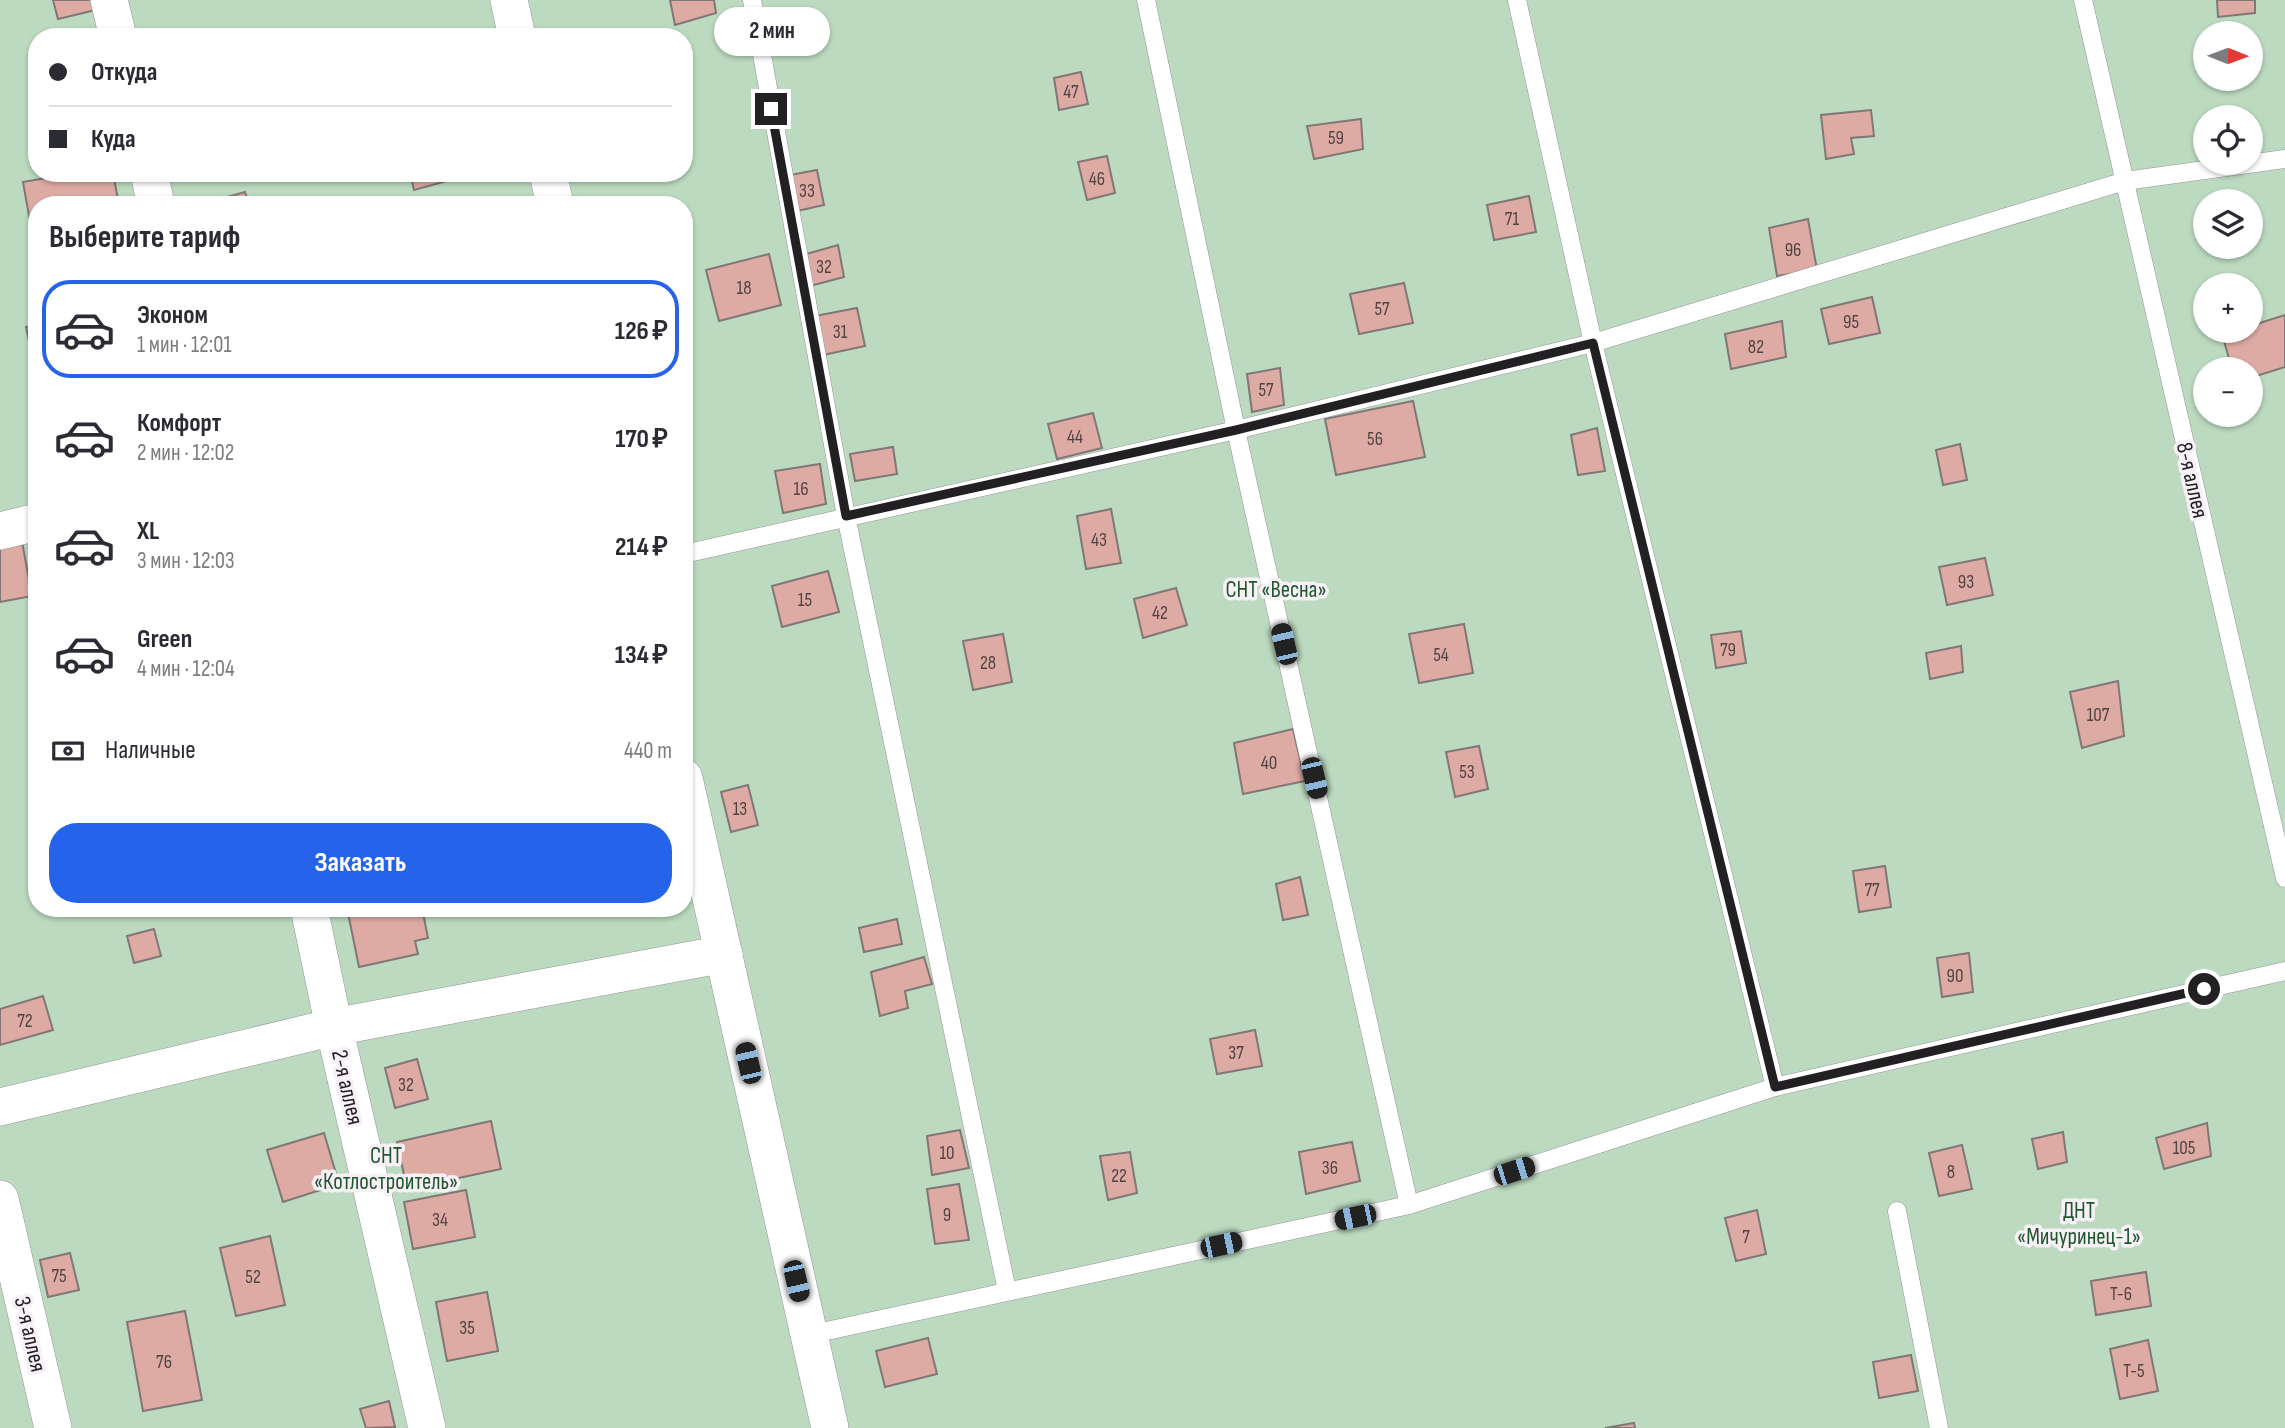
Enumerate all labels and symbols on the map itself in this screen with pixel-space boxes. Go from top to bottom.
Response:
callout: 2 мин [713,7,829,56]
north arrow [2193,21,2263,91]
house number: 47 [1063,81,1079,104]
route end [755,93,787,125]
house number: 59 [1328,127,1344,150]
house number: 46 [1089,168,1105,191]
house number: 33 [799,180,815,203]
house number: 71 [1505,208,1520,231]
house number: 96 [1785,239,1801,262]
house number: 32 [816,256,832,279]
house number: 18 [737,277,751,300]
house number: 57 [1374,298,1390,321]
house number: 95 [1843,311,1859,334]
house number: 31 [833,321,848,344]
house number: 82 [1748,336,1764,359]
house number: 57 [1258,379,1274,402]
house number: 44 [1067,426,1083,449]
house number: 56 [1367,428,1383,451]
street label: 8-я аллея [2170,440,2214,521]
house number: 16 [794,478,808,501]
house number: 43 [1091,529,1107,552]
house number: 93 [1958,571,1974,594]
park label: СНТ «Весна» [1225,576,1327,604]
house number: 15 [798,589,812,612]
house number: 42 [1152,602,1168,625]
car [1270,621,1299,667]
house number: 79 [1720,639,1736,662]
house number: 54 [1433,644,1449,667]
house number: 28 [980,652,996,675]
house number: 107 [2087,704,2110,727]
house number: 40 [1261,752,1277,775]
car [1300,755,1329,801]
house number: 53 [1459,761,1475,784]
house number: 13 [733,798,747,821]
house number: 77 [1864,879,1880,902]
house number: 90 [1947,965,1963,988]
route start [2188,973,2220,1005]
house number: 72 [17,1010,33,1033]
car [734,1040,763,1086]
house number: 37 [1228,1042,1244,1065]
street label: 2-я аллея [325,1047,369,1128]
house number: 32 [398,1074,414,1097]
house number: 105 [2173,1137,2195,1160]
park label: СНТ «Котлостроитель» [314,1142,458,1196]
house number: 10 [939,1142,955,1165]
car [1491,1155,1538,1187]
house number: 36 [1322,1157,1338,1180]
house number: 8 [1947,1161,1955,1184]
house number: 22 [1111,1165,1127,1188]
park label: ДНТ «Мичуринец-1» [2017,1197,2141,1251]
car [1333,1202,1378,1232]
house number: 9 [943,1204,951,1227]
house number: 34 [432,1209,448,1232]
house number: 7 [1742,1226,1750,1249]
car [1199,1230,1244,1260]
car [782,1258,811,1304]
house number: 75 [51,1265,67,1288]
house number: 52 [245,1266,261,1289]
house number: Т-6 [2110,1283,2132,1306]
street label: 3-я аллея [8,1294,52,1375]
house number: 35 [459,1317,475,1340]
house number: 76 [156,1351,172,1374]
house number: Т-5 [2123,1360,2145,1383]

